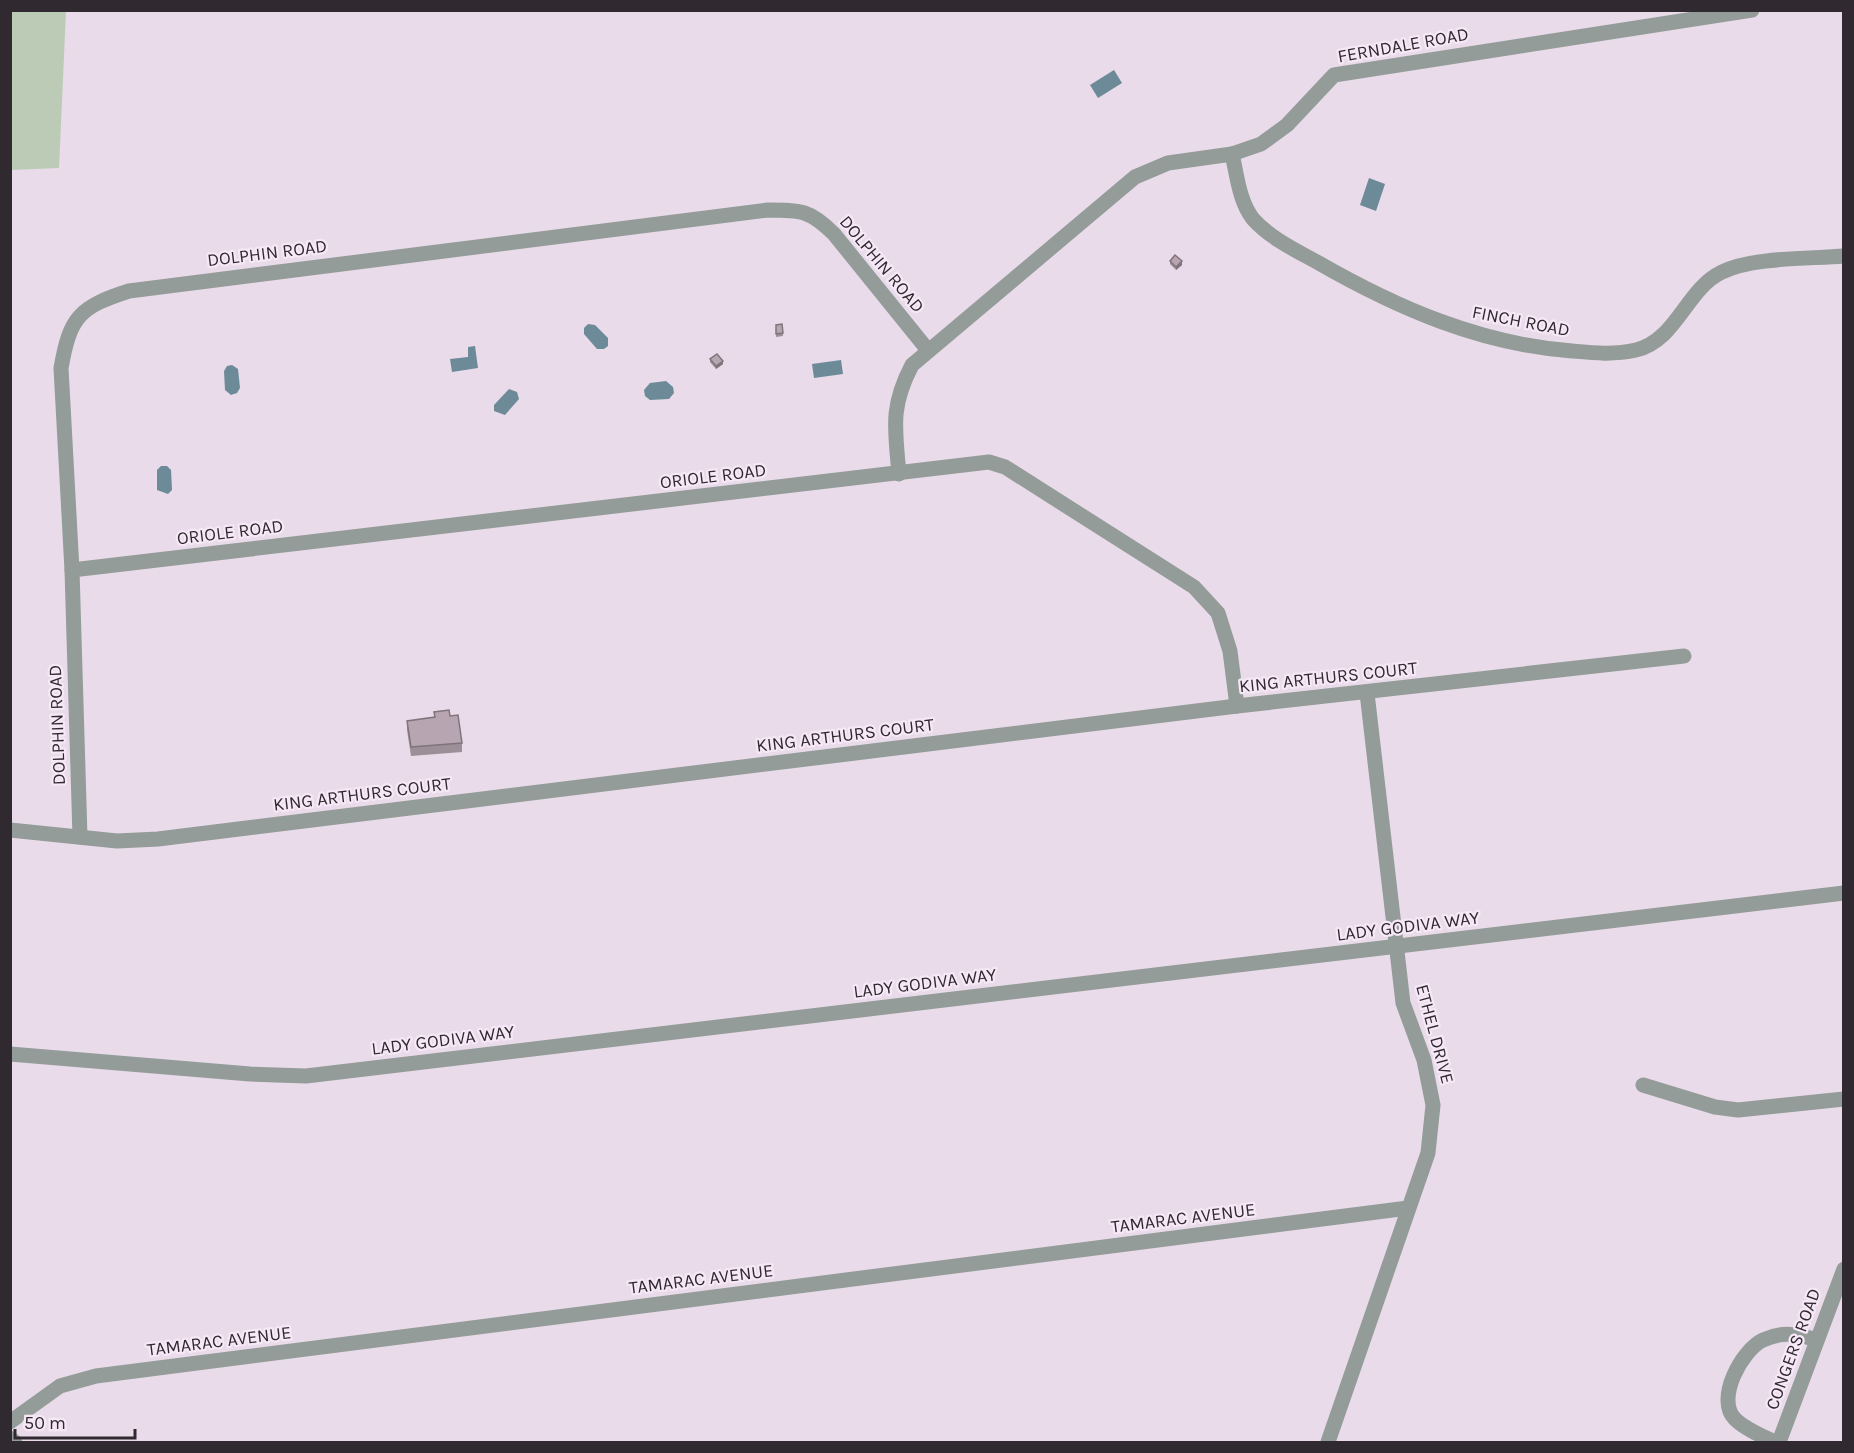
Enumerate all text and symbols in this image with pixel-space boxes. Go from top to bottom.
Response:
street label: FERNDALE ROAD [1336,23,1470,67]
street label: DOLPHIN ROAD [835,211,929,317]
street label: DOLPHIN ROAD [206,235,328,271]
street label: FINCH ROAD [1470,301,1572,341]
street label: ORIOLE ROAD [659,459,767,493]
street label: ORIOLE ROAD [176,515,284,549]
street label: KING ARTHURS COURT [1238,657,1418,697]
street label: DOLPHIN ROAD [44,664,70,786]
street label: KING ARTHURS COURT [755,713,935,757]
street label: KING ARTHURS COURT [272,772,452,816]
street label: LADY GODIVA WAY [1335,906,1481,946]
street label: LADY GODIVA WAY [852,963,998,1003]
street label: ETHEL DRIVE [1411,982,1459,1086]
street label: LADY GODIVA WAY [370,1020,516,1060]
street label: TAMARAC AVENUE [1110,1198,1256,1238]
street label: TAMARAC AVENUE [628,1259,774,1299]
street label: CONGERS ROAD [1761,1285,1825,1413]
street label: TAMARAC AVENUE [146,1321,292,1361]
scale bar [15,1402,135,1440]
text: 50 m [24,1412,66,1434]

